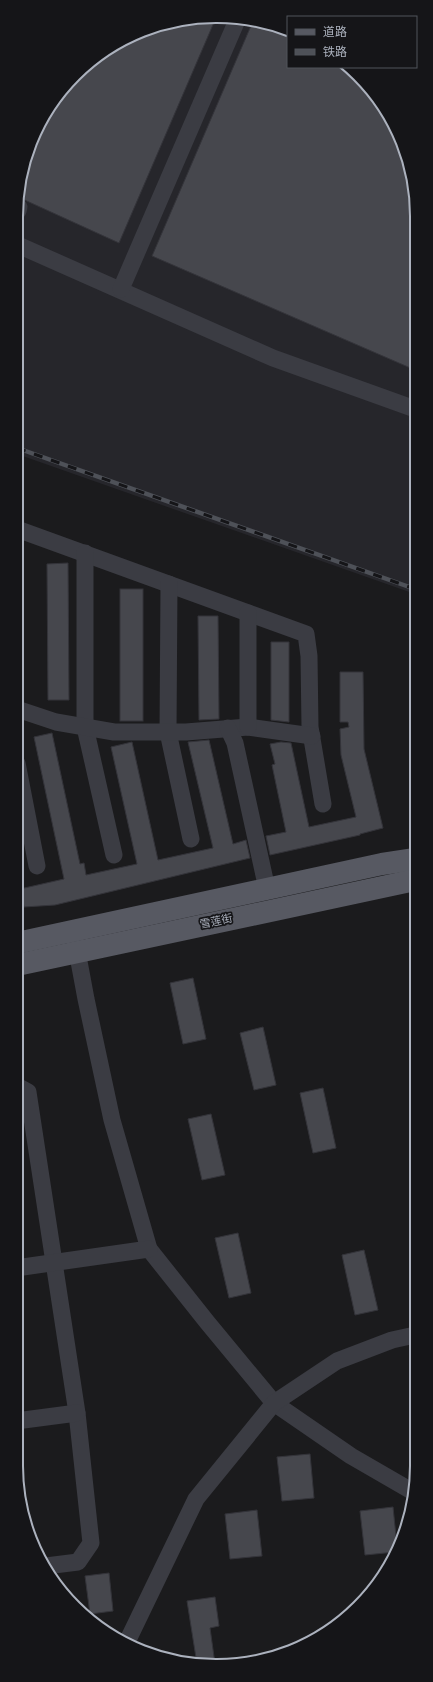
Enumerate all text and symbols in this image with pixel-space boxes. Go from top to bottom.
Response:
legend [287,16,417,68]
text: 道路 [323,24,347,40]
text: 铁路 [323,44,347,60]
street label: 雪莲街 [198,911,234,931]

